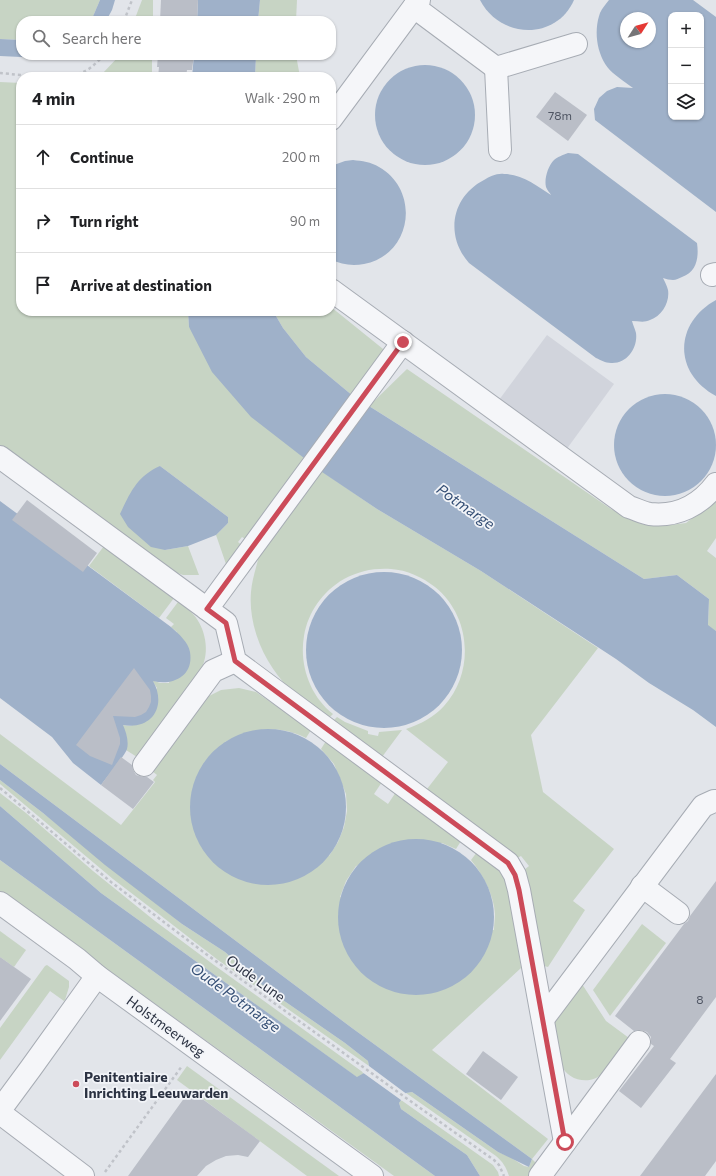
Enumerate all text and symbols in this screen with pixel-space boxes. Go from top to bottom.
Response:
north arrow [620,12,656,48]
map controls [668,12,704,120]
button: + [668,12,704,48]
search box [16,16,336,60]
icon: search [30,27,52,49]
text: Search here [62,29,141,47]
button: − [668,48,704,84]
button: layers [668,84,704,120]
text: 4 min [32,88,75,109]
text: Walk · 290 m [245,90,320,106]
house number: 78m [548,108,572,122]
icon: ahead [32,146,54,168]
text: Continue [70,148,134,166]
text: 200 m [282,149,320,165]
icon: right [32,210,54,232]
text: Turn right [70,212,139,230]
text: 90 m [290,213,320,229]
icon: arrive [32,274,54,296]
text: Arrive at destination [70,276,212,294]
route end [394,333,412,351]
water label: Potmarge [433,479,499,533]
street label: Oude Lune [223,951,289,1005]
water label: Oude Potmarge [187,958,285,1036]
street label: Holstmeerweg [123,992,209,1060]
house number: 8 [696,992,704,1006]
place label: Penitentiaire Inrichting Leeuwarden [84,1068,228,1101]
marker: Penitentiaire Inrichting Leeuwarden [71,1079,81,1089]
route start [556,1133,574,1151]

